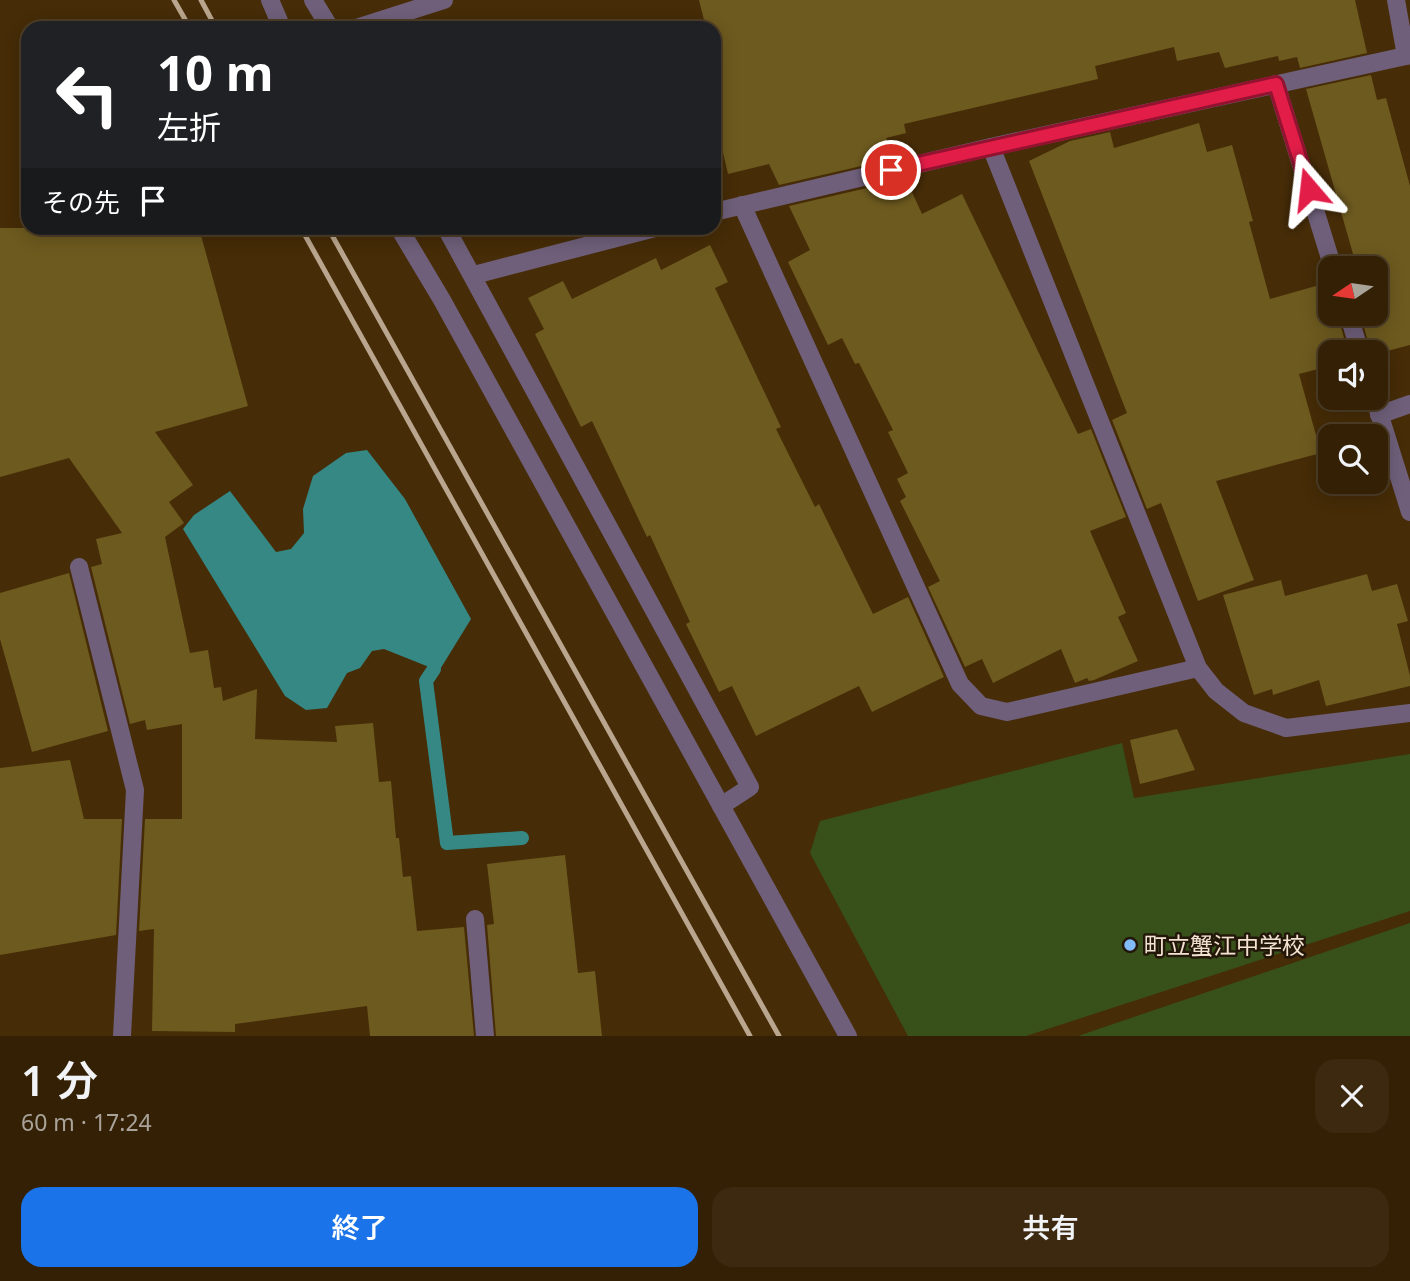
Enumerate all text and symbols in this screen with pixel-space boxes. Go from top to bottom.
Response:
text: 10 m [157,39,274,105]
icon: left [42,49,133,140]
text: 左折 [157,105,221,148]
pin [861,140,921,200]
icon: arrive [872,151,910,189]
position arrow [1272,152,1346,226]
icon: arrive [134,182,172,220]
text: その先 [42,184,120,220]
north arrow [1318,256,1388,326]
map controls [1318,256,1388,494]
button: sound [1318,340,1388,410]
button: search [1318,424,1388,494]
place label: 町立蟹江中学校 [1144,929,1305,961]
marker: 町立蟹江中学校 [1122,937,1138,953]
text: 1 分 [21,1051,98,1108]
button: close [1315,1059,1389,1133]
text: 60 m · 17:24 [21,1106,152,1138]
button: 終了 [21,1187,698,1267]
button: 共有 [712,1187,1389,1267]

